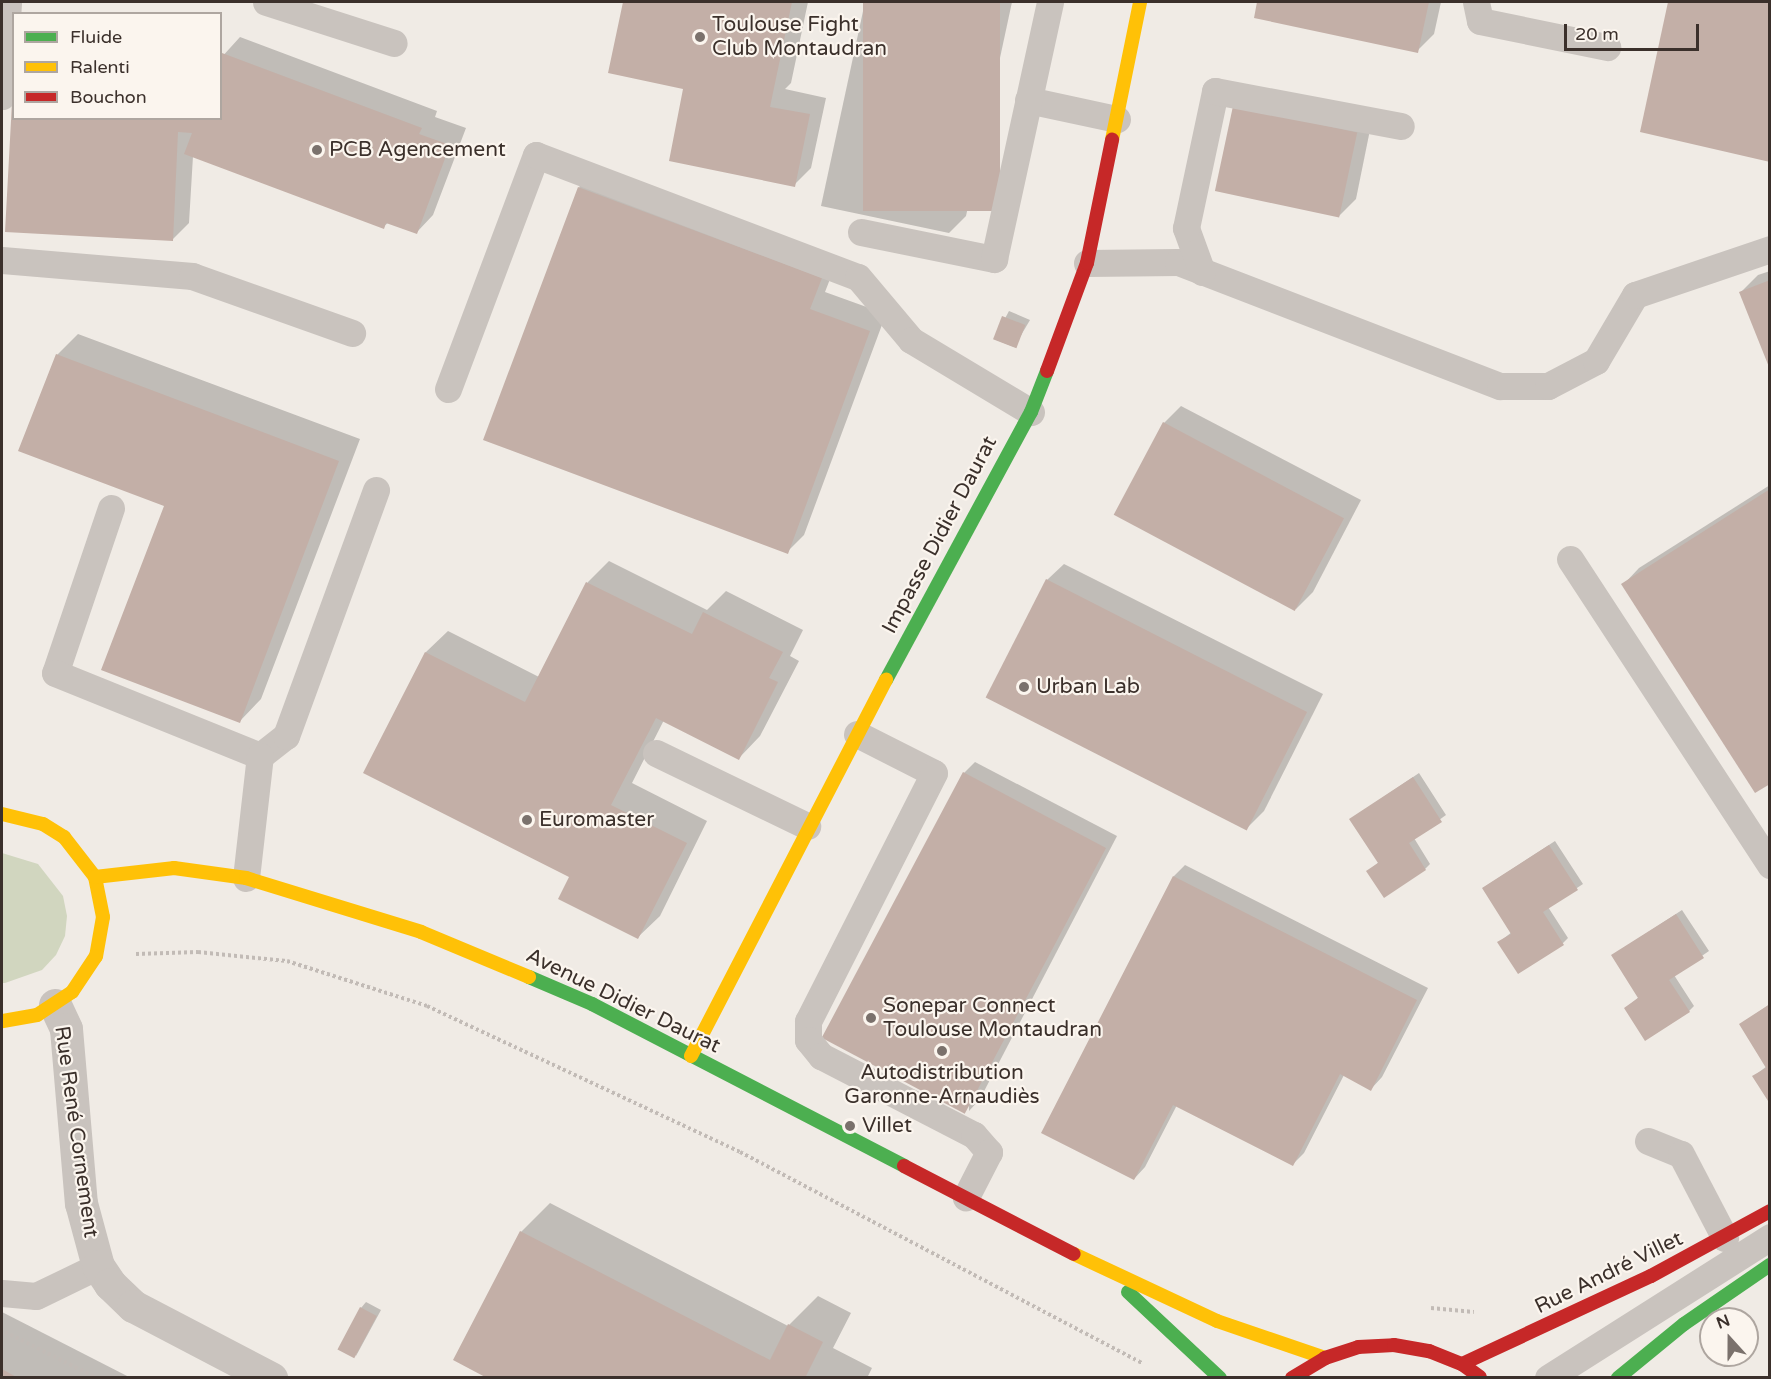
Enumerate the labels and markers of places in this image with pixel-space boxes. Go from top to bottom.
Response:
place label: Toulouse Fight Club Montaudran [712,12,887,62]
marker: Toulouse Fight Club Montaudran [693,30,707,44]
place label: PCB Agencement [329,137,506,163]
marker: PCB Agencement [310,143,324,157]
place label: Urban Lab [1036,674,1140,700]
marker: Urban Lab [1017,680,1031,694]
place label: Euromaster [539,807,654,833]
marker: Euromaster [520,813,534,827]
place label: Sonepar Connect Toulouse Montaudran [883,993,1102,1043]
marker: Sonepar Connect Toulouse Montaudran [864,1011,878,1025]
marker: Autodistribution Garonne-Arnaudiès [935,1044,949,1058]
place label: Autodistribution Garonne-Arnaudiès [844,1060,1040,1110]
place label: Villet [862,1113,912,1139]
marker: Villet [843,1119,857,1133]

